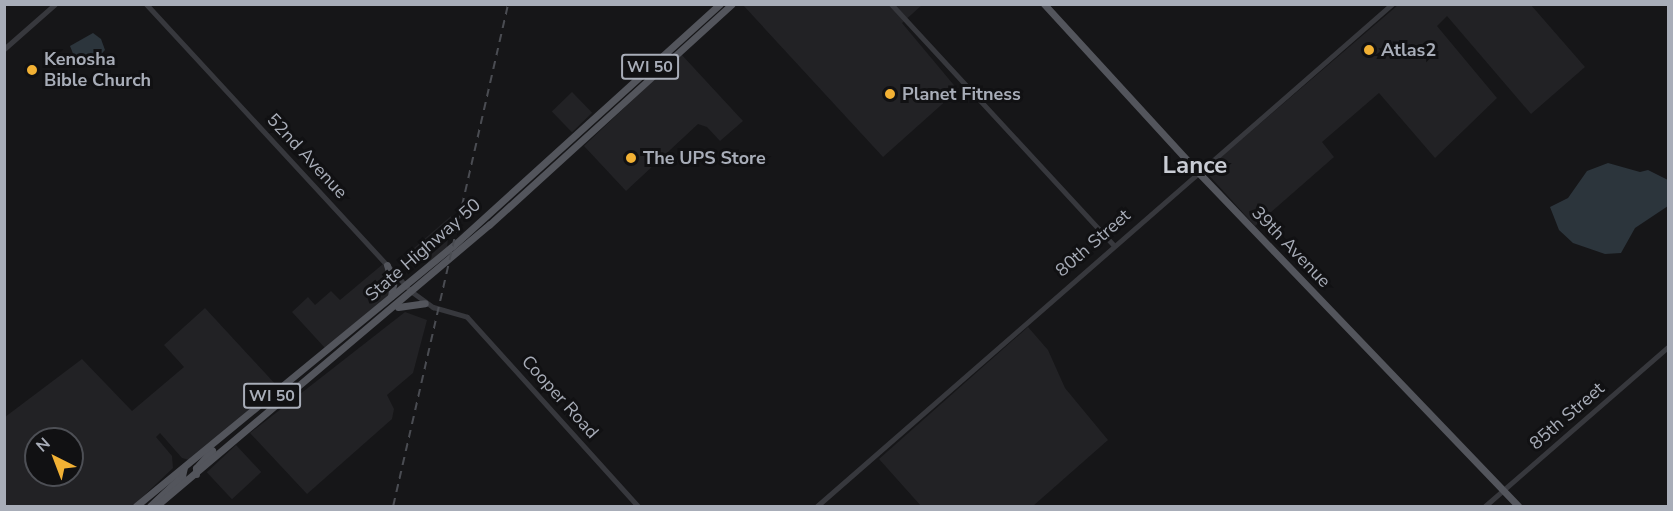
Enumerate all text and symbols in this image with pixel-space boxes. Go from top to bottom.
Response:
place label: Atlas2 [1381,39,1436,61]
marker: Atlas2 [1362,43,1376,57]
place label: Kenosha Bible Church [44,49,151,92]
road number: WI 50 [620,54,680,80]
marker: Kenosha Bible Church [25,63,39,77]
place label: Planet Fitness [902,83,1021,105]
marker: Planet Fitness [883,87,897,101]
street label: 52nd Avenue [262,109,352,203]
place label: The UPS Store [643,147,766,169]
marker: The UPS Store [624,151,638,165]
district label: Lance [1163,152,1227,180]
street label: State Highway 50 [361,194,485,306]
street label: 39th Avenue [1247,202,1335,292]
street label: 80th Street [1051,205,1135,281]
street label: Cooper Road [517,351,603,443]
street label: 85th Street [1525,378,1609,454]
road number: WI 50 [242,383,302,409]
north arrow [24,427,84,487]
text: N [31,433,55,457]

